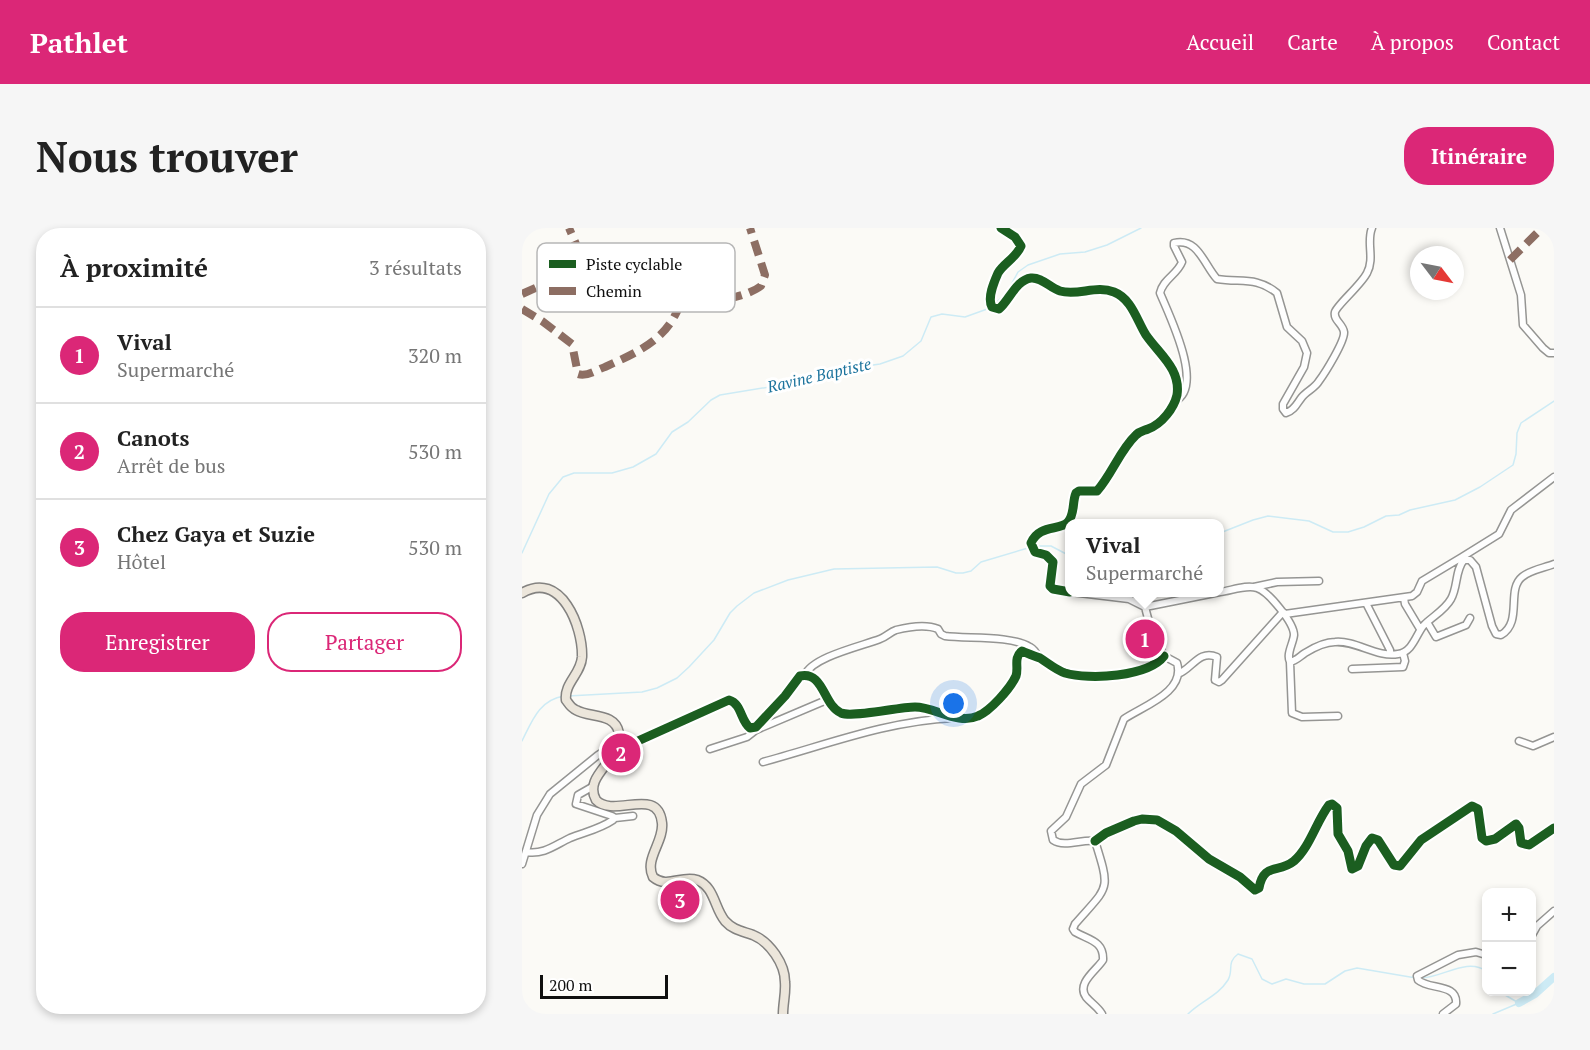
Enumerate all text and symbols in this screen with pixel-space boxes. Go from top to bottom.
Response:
text: Pathlet [30,24,128,61]
text: Accueil [1186,28,1254,56]
text: Carte [1287,28,1338,56]
text: À propos [1371,28,1454,56]
text: Contact [1487,28,1560,56]
button: Itinéraire [1404,127,1554,185]
text: Nous trouver [36,128,298,184]
legend [537,243,735,312]
north arrow [1410,246,1464,300]
text: À proximité [60,250,208,284]
text: Piste cyclable [586,253,682,275]
text: 3 résultats [369,254,462,281]
text: Chemin [586,280,642,302]
text: Vival [117,327,172,356]
text: 1 [74,342,85,369]
text: 320 m [408,342,462,369]
water label: Ravine Baptiste [764,352,873,398]
text: Supermarché [117,356,234,383]
text: Canots [117,423,189,452]
text: 2 [74,438,85,465]
text: 530 m [408,438,462,465]
text: Arrêt de bus [117,452,225,479]
text: Chez Gaya et Suzie [117,519,315,548]
popup [1065,519,1224,597]
text: Vival [1086,530,1141,559]
text: 3 [74,534,85,561]
text: 530 m [408,534,462,561]
text: Hôtel [117,548,166,575]
text: Supermarché [1086,559,1203,586]
button: Enregistrer [60,612,255,672]
button: Partager [267,612,462,672]
pin: 1 [1126,616,1164,662]
your location [939,689,968,718]
pin: 2 [602,730,640,776]
pin: 3 [660,878,700,922]
map controls [1482,888,1536,996]
button: + [1482,888,1536,942]
button: − [1482,942,1536,996]
scale bar [540,972,668,1000]
text: 200 m [549,974,592,996]

